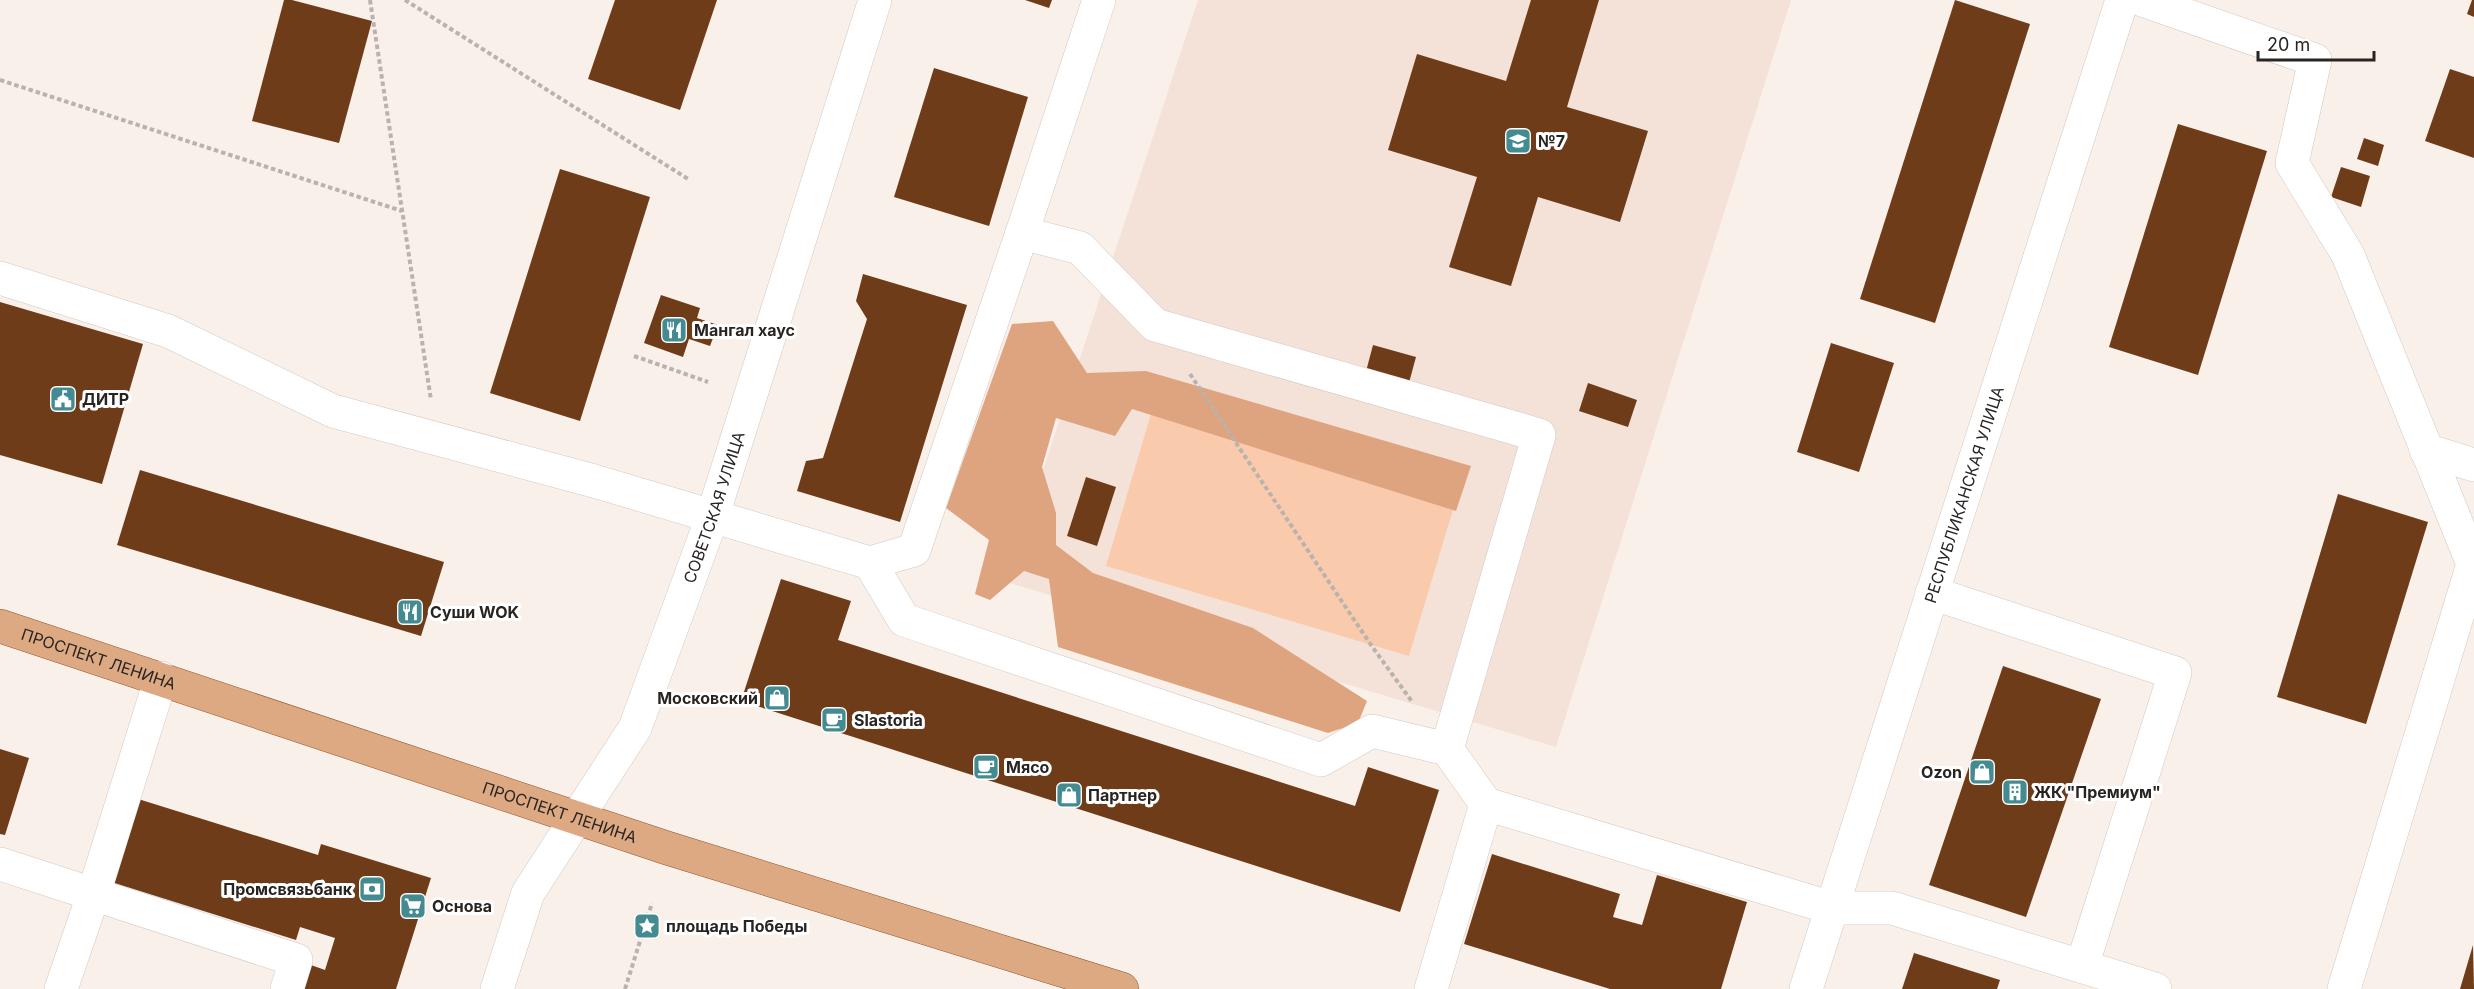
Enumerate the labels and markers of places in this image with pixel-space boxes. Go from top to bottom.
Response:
school or university icon: №7 [1503,126,1533,156]
place label: №7 [1538,131,1565,151]
restaurant icon: Мангал хаус [659,315,689,345]
place label: Мангал хаус [694,320,795,340]
public building icon: ДИТР [48,384,78,414]
place label: ДИТР [82,389,129,409]
restaurant icon: Суши WOK [395,597,425,627]
place label: Суши WOK [430,602,520,622]
shop icon: Московский [762,683,792,713]
place label: Московский [657,688,758,708]
cafe icon: Slastoria [819,705,849,735]
place label: Slastoria [854,710,923,730]
cafe icon: Мясо [971,752,1001,782]
place label: Мясо [1006,757,1050,777]
shop icon: Ozon [1967,757,1997,787]
place label: Ozon [1921,762,1962,782]
building icon: ЖК "Премиум" [2000,777,2030,807]
shop icon: Партнер [1054,780,1084,810]
place label: ЖК "Премиум" [2034,782,2161,802]
place label: Партнер [1088,785,1157,805]
bank icon: Промсвязьбанк [357,874,387,904]
place label: Промсвязьбанк [223,879,353,899]
supermarket icon: Основа [398,891,428,921]
place label: Основа [432,896,492,916]
place icon: площадь Победы [632,911,662,941]
place label: площадь Победы [666,916,807,936]

